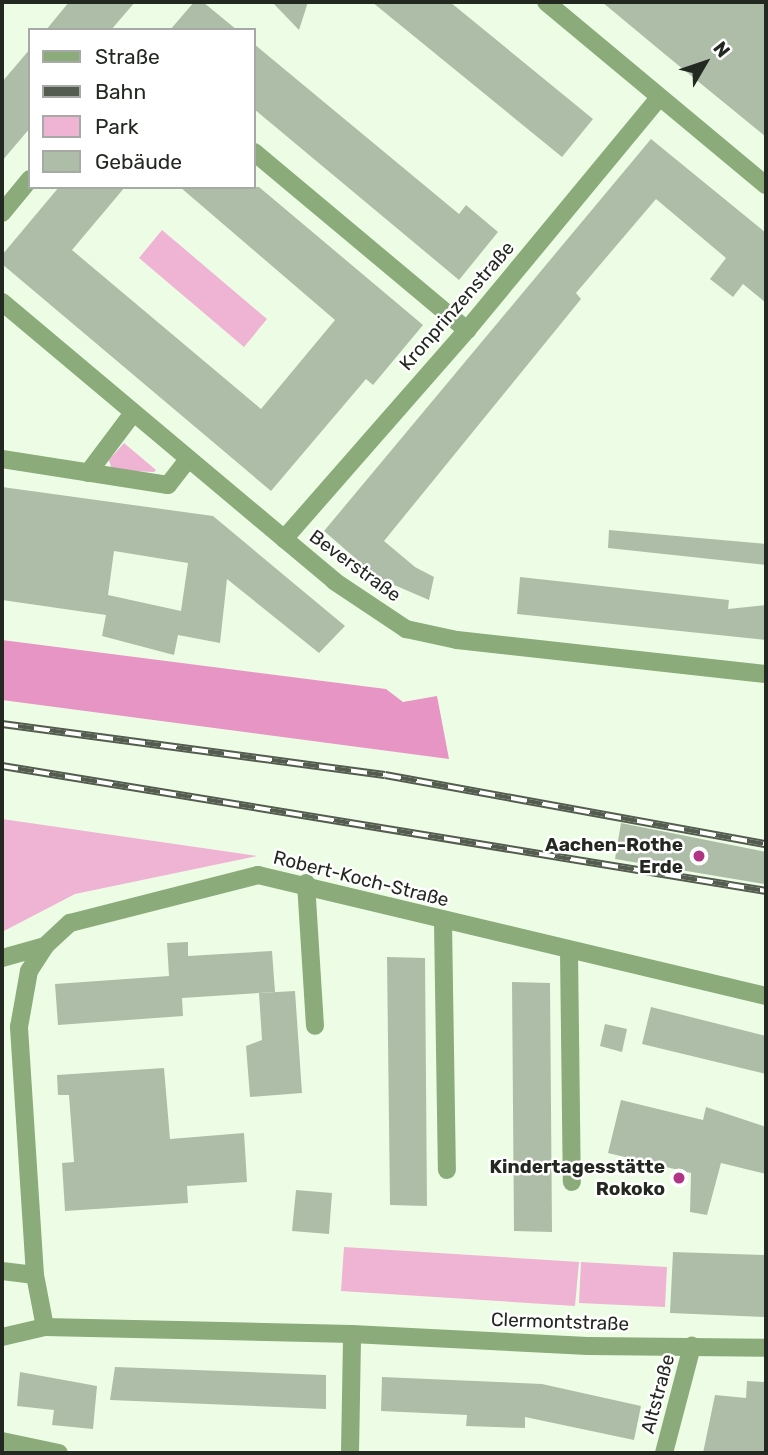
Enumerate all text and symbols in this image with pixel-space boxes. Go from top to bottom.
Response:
legend [28,28,256,189]
north arrow [670,28,740,98]
text: N [708,37,735,62]
text: Straße [95,44,160,69]
text: Bahn [95,79,146,104]
text: Park [95,114,139,139]
text: Gebäude [95,149,182,174]
street label: Kronprinzenstraße [395,237,519,375]
street label: Beverstraße [305,525,405,607]
place label: Aachen-Rothe Erde [545,834,683,878]
street label: Robert-Koch-Straße [271,846,451,912]
marker: Aachen-Rothe Erde [689,846,709,866]
place label: Kindertagesstätte Rokoko [489,1156,665,1200]
marker: Kindertagesstätte Rokoko [671,1170,687,1186]
street label: Clermontstraße [491,1308,629,1336]
street label: Altstraße [636,1352,680,1436]

